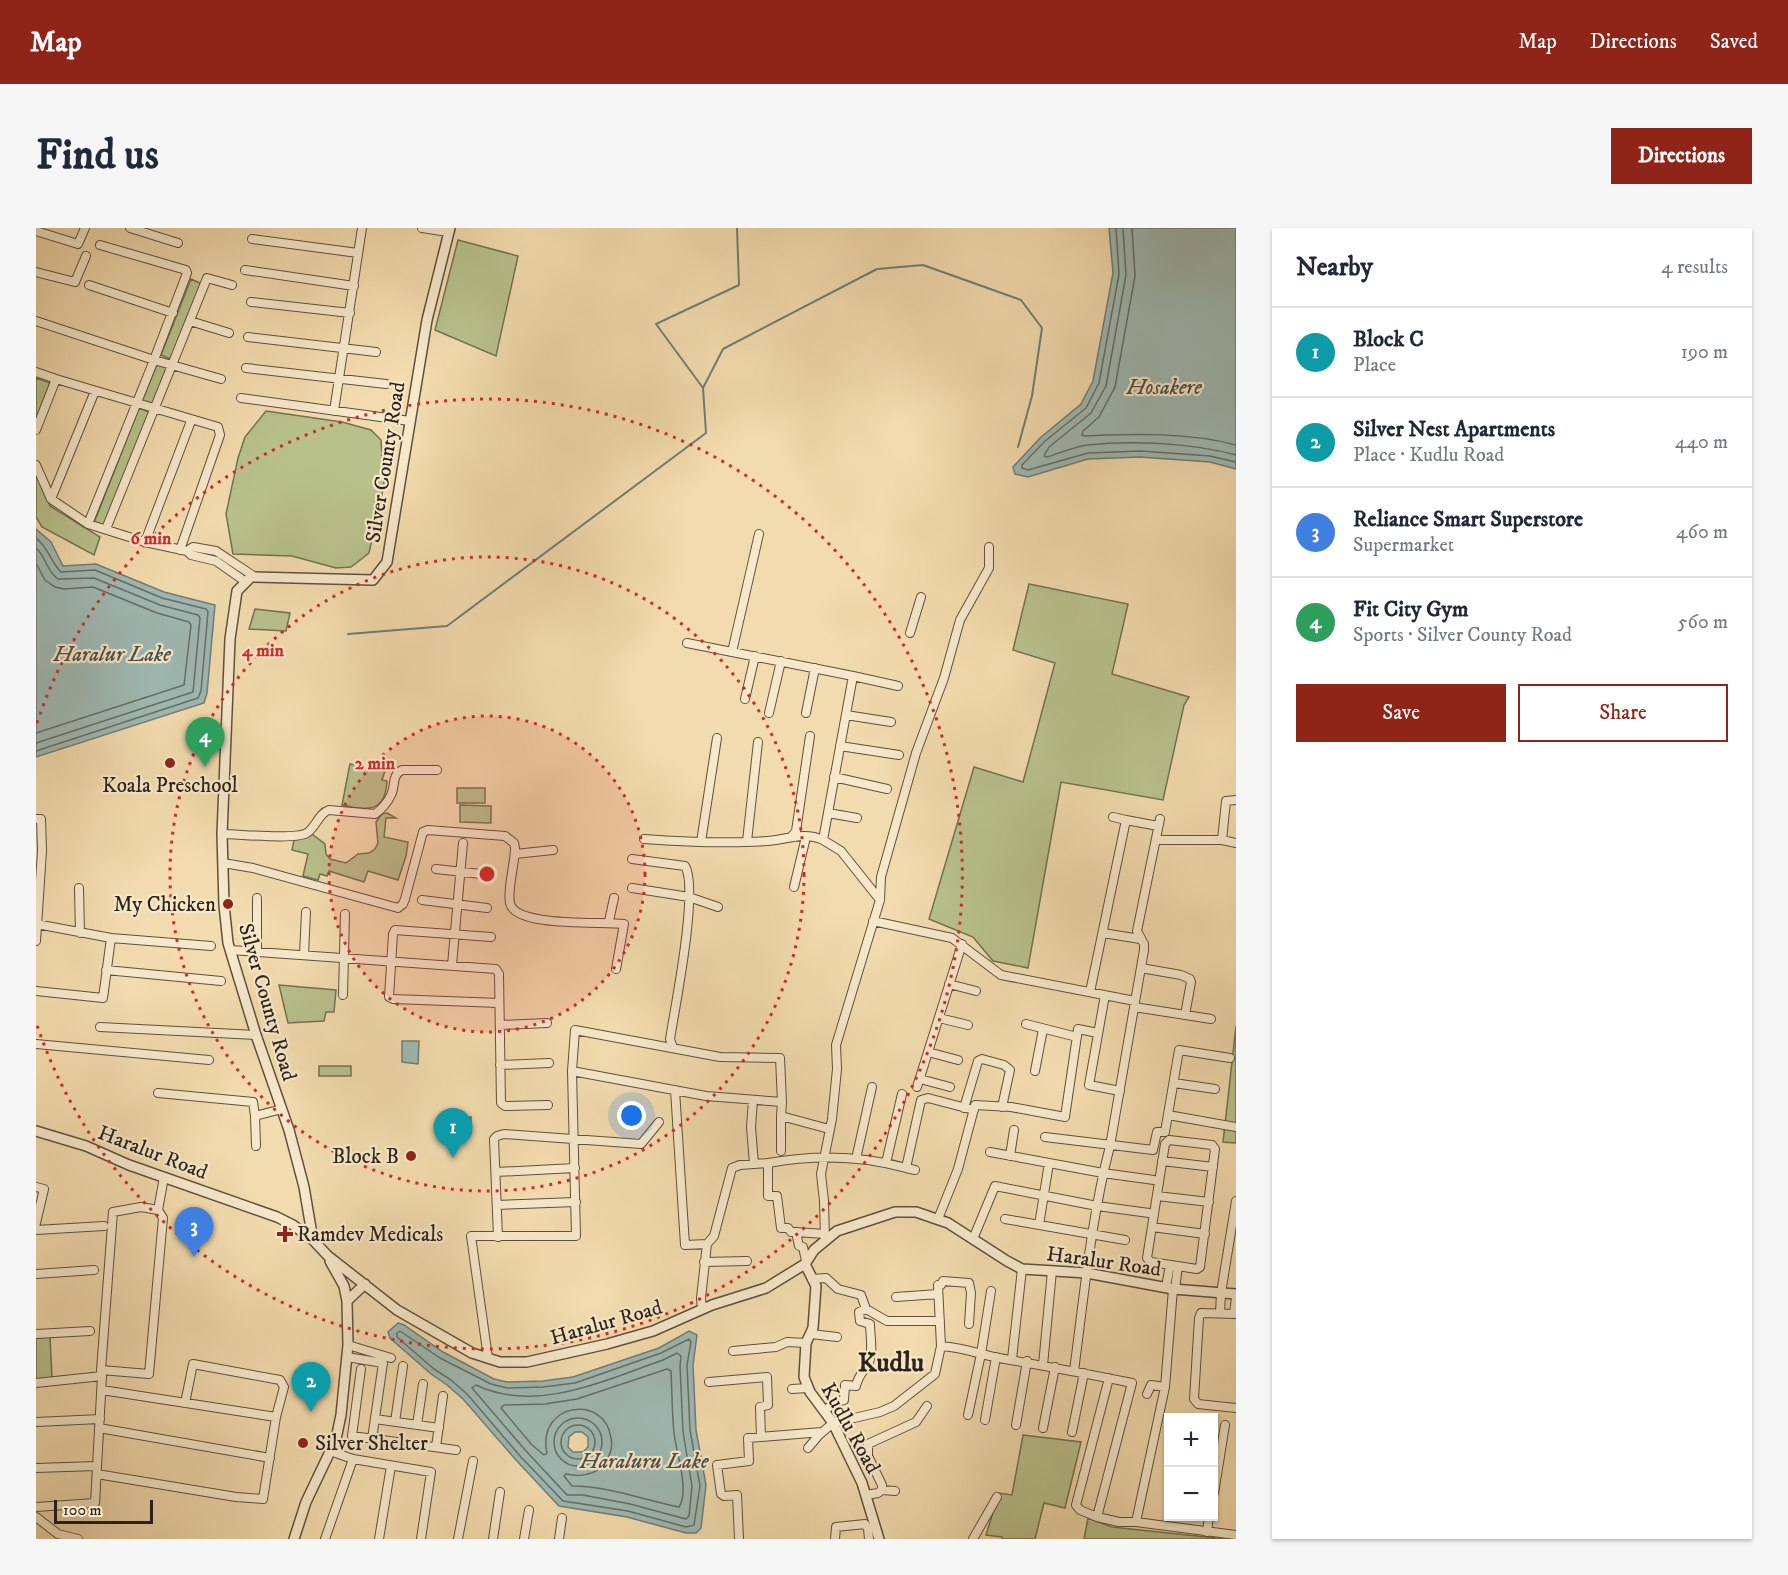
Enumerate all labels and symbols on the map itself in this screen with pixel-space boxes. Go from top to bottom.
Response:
water label: Hosakere [1125,374,1202,401]
street label: Silver County Road [360,379,412,545]
text: 6 min [131,528,172,550]
text: 4 min [241,640,284,662]
water label: Haralur Lake [52,641,171,668]
pin: 4 [186,718,224,767]
text: 2 min [355,753,396,775]
marker: Koala Preschool [163,756,177,770]
place label: Koala Preschool [102,773,239,799]
centre of rings [477,864,497,884]
place label: My Chicken [113,892,216,918]
marker: My Chicken [221,897,235,911]
street label: Silver County Road [232,921,302,1085]
your location [617,1101,646,1130]
pin: 1 [434,1108,472,1158]
street label: Haralur Road [94,1120,212,1186]
place label: Block B [332,1144,399,1170]
marker: Block B [404,1149,418,1163]
pin: 3 [174,1208,214,1257]
place label: Ramdev Medicals [297,1222,443,1248]
marker: Ramdev Medicals [278,1227,292,1241]
street label: Haralur Road [1045,1241,1163,1283]
street label: Haralur Road [547,1294,666,1351]
district label: Kudlu [858,1346,924,1380]
pin: 2 [292,1362,330,1412]
street label: Kudlu Road [815,1379,886,1479]
place label: Silver Shelter [315,1431,428,1457]
marker: Silver Shelter [296,1436,310,1450]
water label: Haraluru Lake [579,1448,709,1475]
scale bar [54,1497,153,1524]

